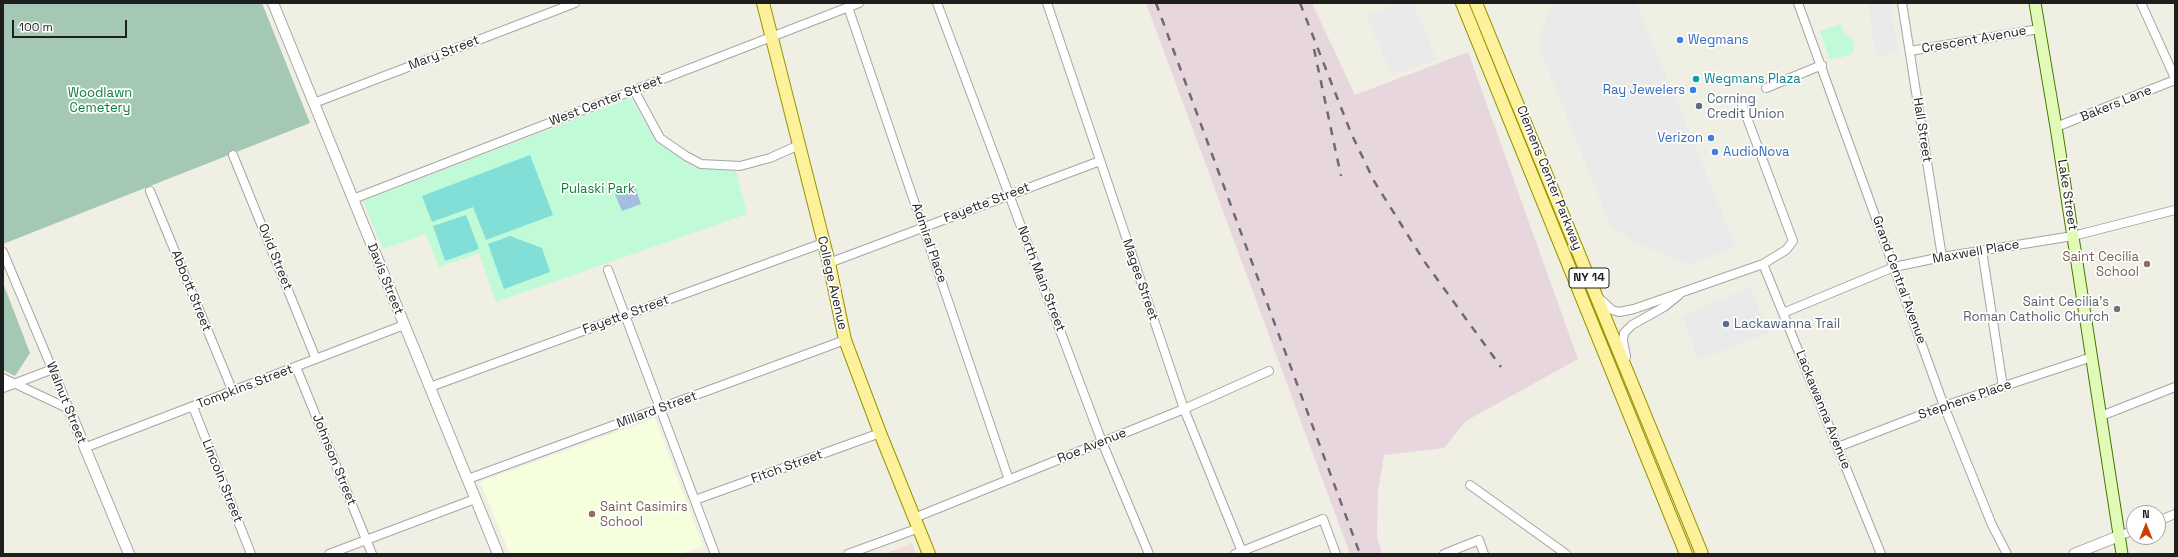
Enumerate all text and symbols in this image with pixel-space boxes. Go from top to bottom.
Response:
scale bar [14,12,129,38]
text: 100 m [19,19,53,35]
street label: Crescent Avenue [1920,23,2028,57]
street label: Mary Street [406,32,482,74]
place label: Wegmans [1688,32,1749,48]
marker: Wegmans [1675,35,1685,45]
place label: Wegmans Plaza [1704,71,1801,87]
street label: West Center Street [547,72,665,130]
marker: Wegmans Plaza [1691,74,1701,84]
place label: Ray Jewelers [1603,82,1685,98]
street label: Bakers Lane [2078,83,2154,125]
park label: Woodlawn Cemetery [68,85,132,116]
marker: Ray Jewelers [1688,85,1698,95]
place label: Corning Credit Union [1707,91,1784,122]
street label: Hall Street [1909,96,1935,164]
marker: Corning Credit Union [1694,101,1704,111]
street label: Clemens Center Parkway [1513,104,1585,252]
place label: Verizon [1657,130,1703,146]
marker: Verizon [1706,133,1716,143]
place label: AudioNova [1723,144,1789,160]
marker: AudioNova [1710,147,1720,157]
street label: Lake Street [2054,158,2080,232]
street label: Fayette Street [942,179,1032,227]
park label: Pulaski Park [561,181,635,197]
street label: Admiral Place [908,201,950,285]
street label: Grand Central Avenue [1869,214,1929,346]
street label: Ovid Street [255,221,295,293]
street label: North Main Street [1014,224,1068,334]
street label: College Avenue [814,235,850,331]
street label: Magee Street [1119,237,1161,323]
street label: Maxwell Place [1931,237,2021,267]
street label: Davis Street [364,241,406,317]
street label: Abbott Street [168,248,214,334]
place label: Saint Cecilia School [2062,249,2139,280]
marker: Saint Cecilia School [2142,259,2152,269]
road number: NY 14 [1569,268,1609,288]
street label: Fayette Street [581,292,671,338]
place label: Saint Cecilia's Roman Catholic Church [1963,294,2109,325]
marker: Saint Cecilia's Roman Catholic Church [2112,304,2122,314]
place label: Lackawanna Trail [1734,316,1840,332]
marker: Lackawanna Trail [1721,319,1731,329]
street label: Lackawanna Avenue [1792,348,1854,472]
street label: Walnut Street [43,360,89,446]
street label: Tompkins Street [195,361,295,413]
street label: Stephens Place [1916,377,2014,423]
street label: Millard Street [615,388,699,432]
street label: Johnson Street [309,412,359,508]
street label: Roe Avenue [1055,425,1129,467]
street label: Lincoln Street [198,437,246,525]
street label: Fitch Street [749,447,825,487]
place label: Saint Casimirs School [600,499,688,530]
north arrow [2126,505,2166,545]
text: N [2142,507,2150,521]
marker: Saint Casimirs School [587,509,597,519]

